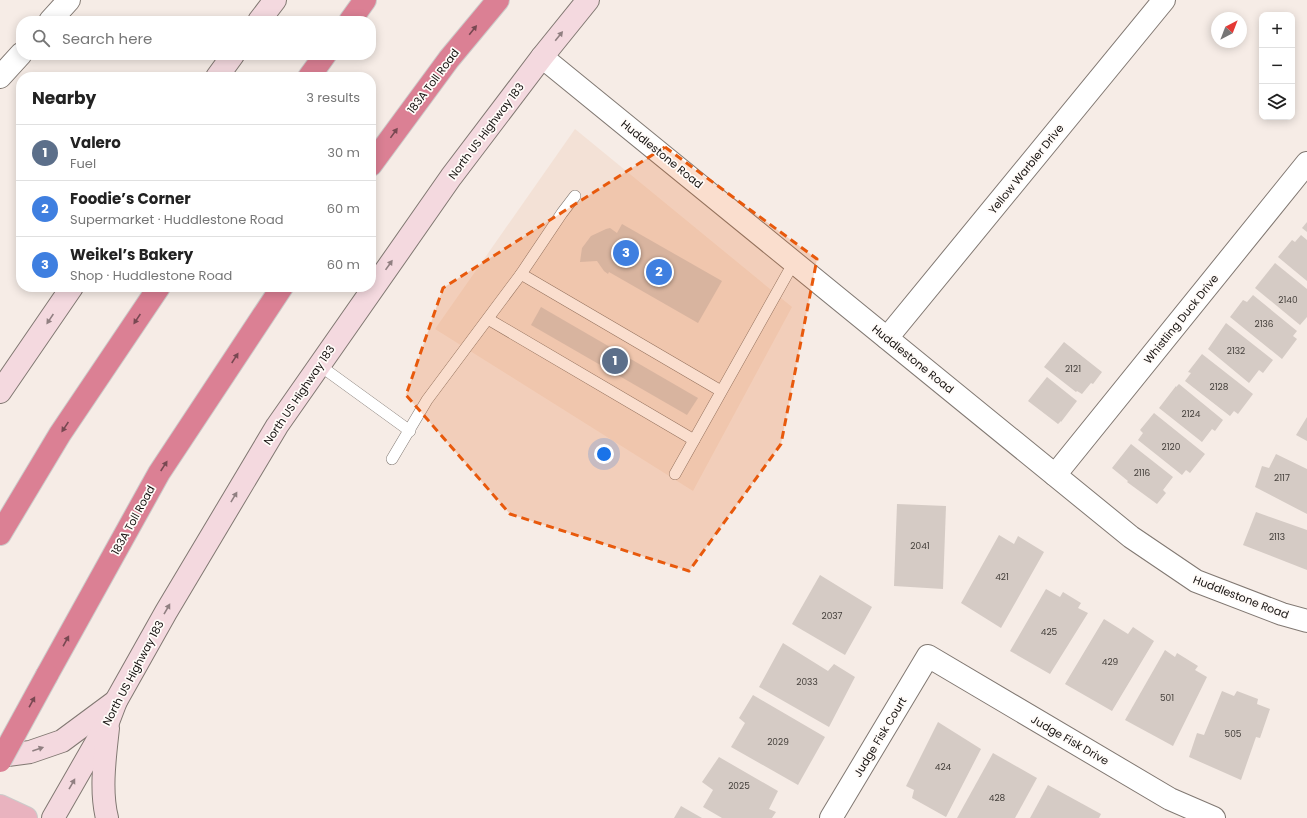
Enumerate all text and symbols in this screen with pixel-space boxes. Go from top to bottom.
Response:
north arrow [1211,12,1247,48]
map controls [1259,12,1295,120]
button: + [1259,12,1295,48]
search box [16,16,376,60]
one-way arrow [469,25,477,35]
icon: search [30,27,52,49]
text: Search here [62,28,152,49]
one-way arrow [554,31,563,42]
street label: 183A Toll Road [403,45,463,117]
button: − [1259,48,1295,84]
street label: North US Highway 183 [444,79,528,183]
button: layers [1259,84,1295,120]
text: Nearby [32,86,96,110]
text: 3 results [306,88,360,107]
street label: Huddlestone Road [618,116,706,192]
street label: Yellow Warbler Drive [985,121,1067,217]
one-way arrow [390,128,398,139]
text: Valero [70,132,121,153]
text: 1 [43,143,47,162]
text: 30 m [327,143,360,162]
text: Fuel [70,154,96,173]
text: Foodie’s Corner [70,188,191,209]
text: 2 [41,199,49,218]
text: 60 m [327,199,360,218]
text: Supermarket · Huddlestone Road [70,210,284,229]
pin: 3 [613,238,639,268]
text: Weikel’s Bakery [70,244,193,265]
text: 3 [41,255,49,274]
text: 60 m [327,255,360,274]
pin: 2 [646,257,672,287]
one-way arrow [385,259,393,270]
text: Shop · Huddlestone Road [70,266,232,285]
street label: Whistling Duck Drive [1140,271,1222,367]
house number: 2140 [1278,294,1298,306]
one-way arrow [46,313,53,325]
one-way arrow [133,314,141,325]
house number: 2136 [1254,318,1274,330]
street label: Huddlestone Road [869,321,957,397]
street label: North US Highway 183 [260,342,338,448]
house number: 2132 [1227,345,1245,357]
pin: 1 [602,346,628,376]
one-way arrow [231,352,239,363]
house number: 2121 [1065,363,1081,375]
house number: 2128 [1210,381,1229,393]
house number: 2124 [1182,408,1201,420]
one-way arrow [61,421,68,433]
house number: 2120 [1162,441,1181,453]
your location [594,444,614,464]
one-way arrow [160,460,167,472]
house number: 2116 [1134,467,1151,479]
house number: 2117 [1274,472,1290,484]
street label: 183A Toll Road [107,482,159,558]
one-way arrow [230,492,238,502]
house number: 2113 [1269,531,1285,543]
house number: 2041 [910,540,930,552]
house number: 421 [995,571,1009,583]
street label: Huddlestone Road [1191,571,1291,623]
one-way arrow [164,603,171,615]
house number: 2037 [821,610,843,622]
street label: North US Highway 183 [98,618,168,728]
house number: 425 [1041,626,1058,638]
one-way arrow [63,635,70,647]
house number: 429 [1102,656,1119,668]
house number: 2033 [796,676,818,688]
house number: 501 [1160,692,1174,704]
street label: Judge Fisk Court [850,694,910,780]
one-way arrow [29,697,36,708]
street label: Judge Fisk Drive [1028,711,1112,769]
house number: 505 [1225,728,1242,740]
house number: 2029 [767,736,789,748]
one-way arrow [33,746,45,752]
house number: 424 [935,761,952,773]
one-way arrow [69,778,76,790]
house number: 2025 [728,780,750,792]
house number: 428 [989,792,1006,804]

